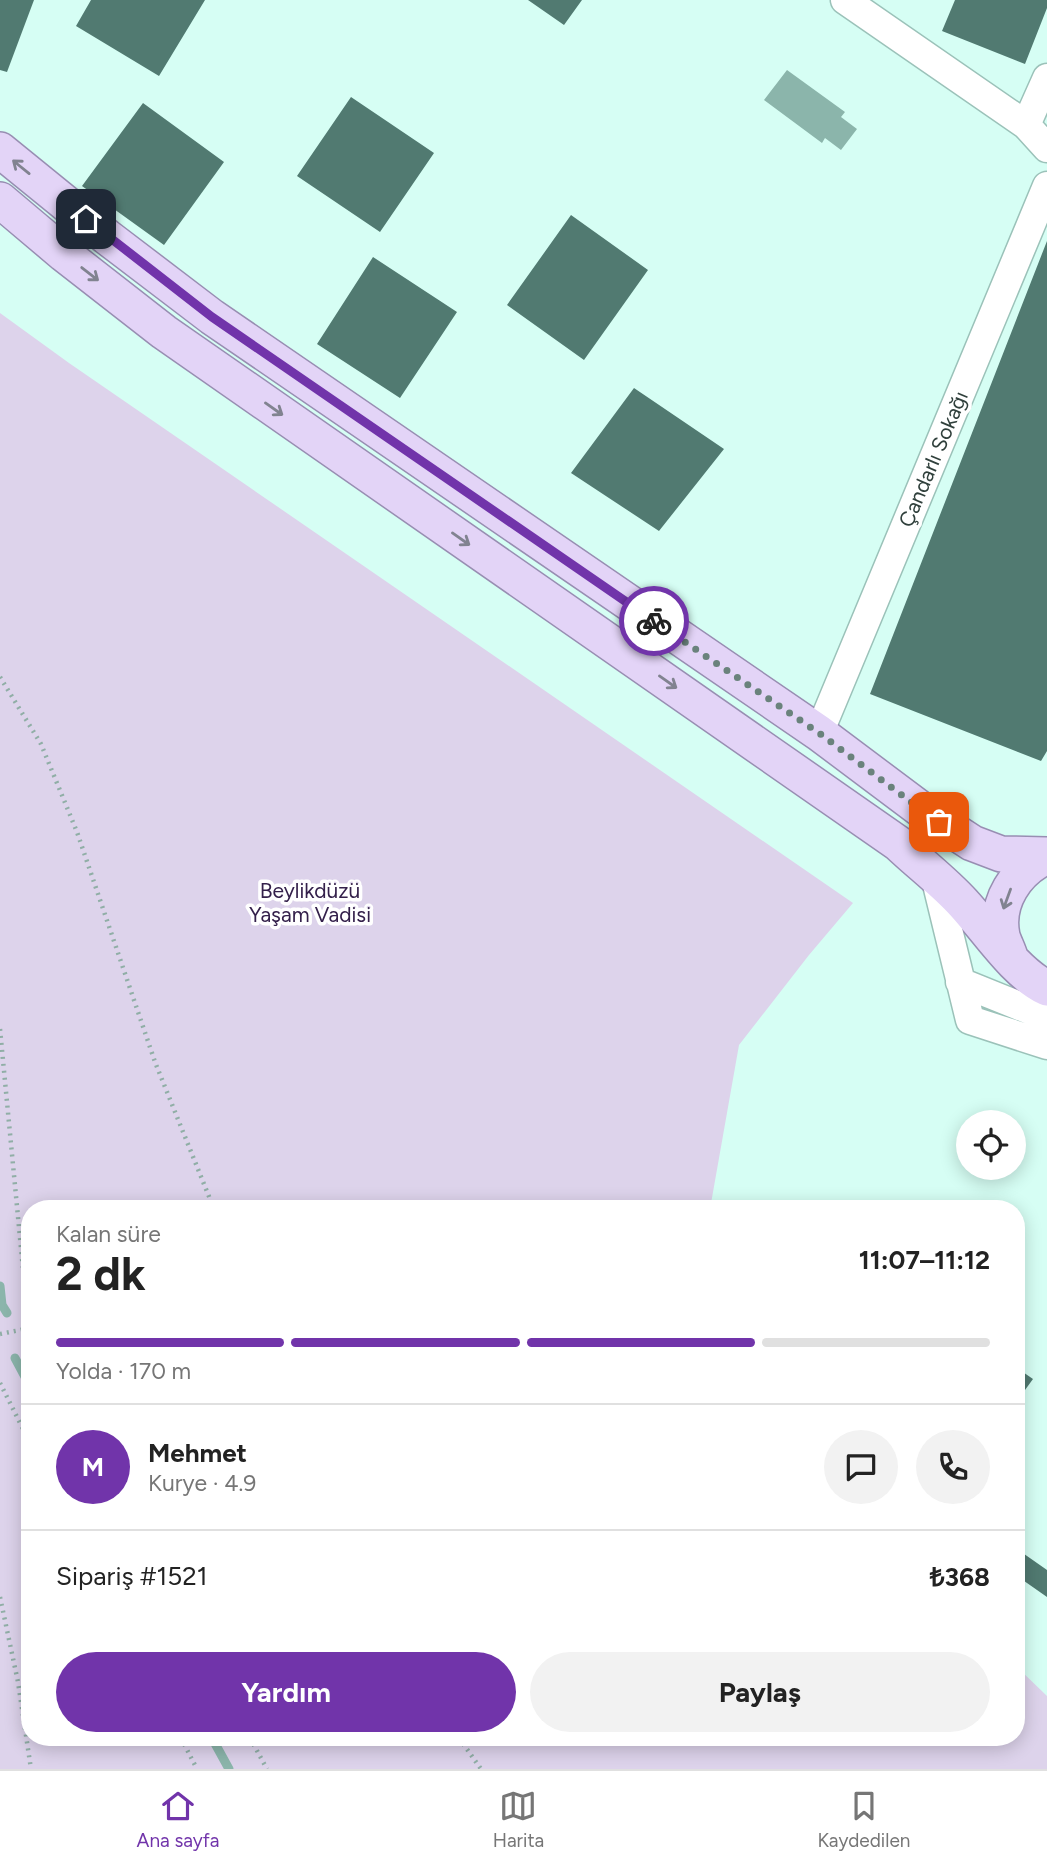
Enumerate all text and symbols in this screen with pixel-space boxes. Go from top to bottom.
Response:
one-way arrow [13,159,31,175]
pin [56,189,116,249]
icon: home [67,200,105,238]
one-way arrow [81,267,99,282]
street label: Çandarlı Sokağı [893,387,973,531]
one-way arrow [264,402,283,416]
one-way arrow [451,532,470,546]
courier [619,586,689,656]
icon: bike [635,602,673,640]
one-way arrow [658,675,677,689]
pin [909,792,969,852]
icon: bag [920,803,958,841]
park label: Beylikdüzü Yaşam Vadisi [249,878,371,927]
one-way arrow [1000,887,1012,909]
map controls [956,1110,1026,1180]
button: locate [956,1110,1026,1180]
text: Kalan süre [56,1220,161,1248]
text: 11:07–11:12 [859,1244,990,1276]
text: 2 dk [56,1246,146,1302]
text: Yolda · 170 m [56,1357,191,1385]
button: chat [824,1430,898,1504]
button: phone [916,1430,990,1504]
text: Mehmet [148,1437,247,1469]
text: M [82,1451,104,1483]
text: Kurye · 4.9 [148,1469,256,1497]
text: Sipariş #1521 [56,1560,207,1592]
text: ₺368 [930,1561,990,1593]
button: Yardım [56,1652,516,1732]
button: Paylaş [530,1652,990,1732]
tab: Ana sayfa [137,1787,219,1852]
tab: Harita [493,1787,544,1852]
tab: Kaydedilen [817,1787,910,1852]

